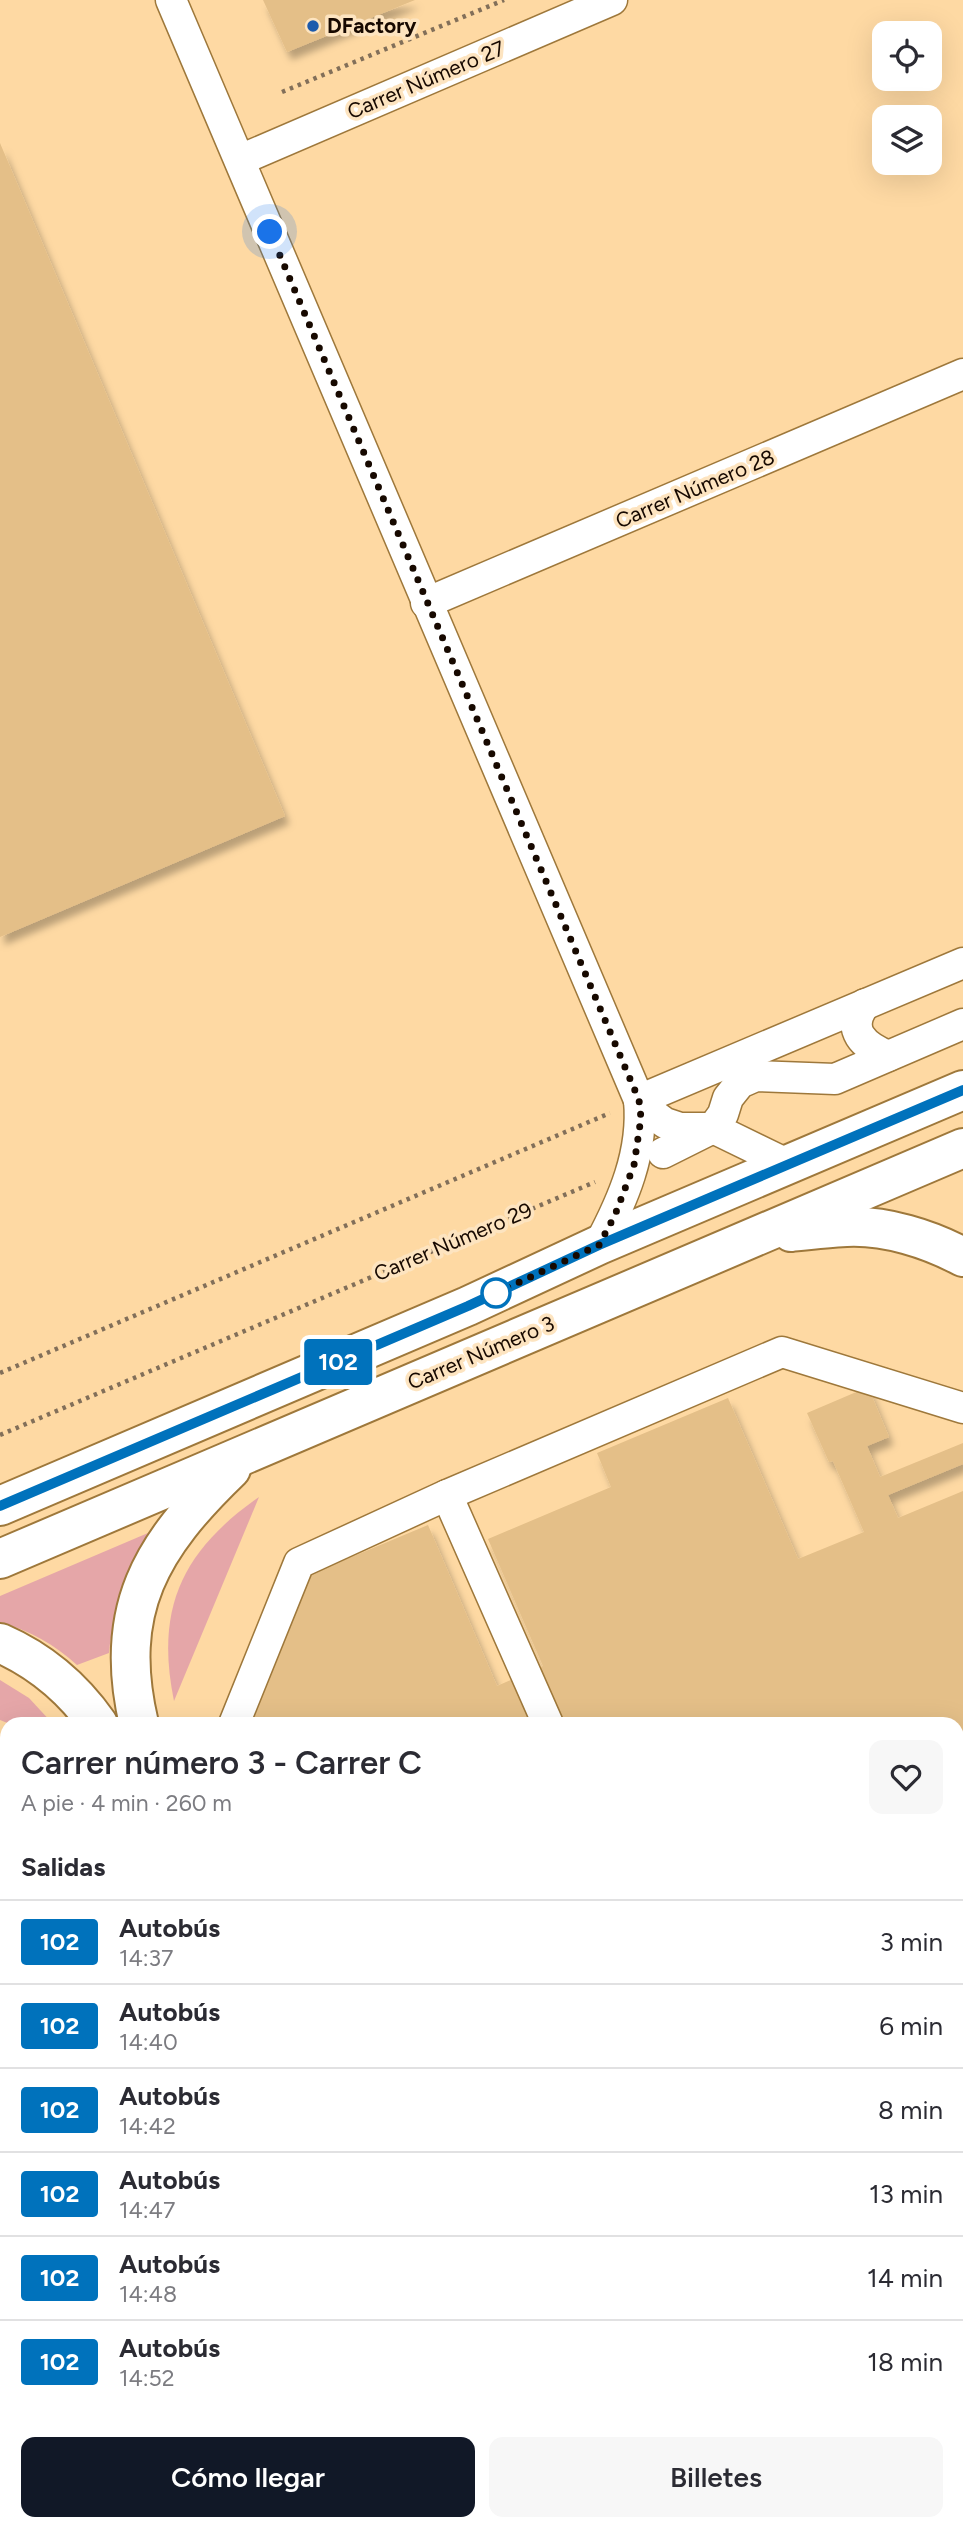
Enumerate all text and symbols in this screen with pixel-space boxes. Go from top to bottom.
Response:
place label: DFactory [327,13,417,38]
marker: DFactory [305,18,321,34]
map controls [872,21,942,175]
button: locate [872,21,942,91]
street label: Carrer Número 27 [343,35,508,124]
button: layers [872,105,942,175]
your location [252,214,287,249]
street label: Carrer Número 28 [612,444,778,533]
street label: Carrer Número 29 [370,1197,536,1286]
unlabelled marker [481,1278,511,1308]
street label: Carrer Número 3 [404,1310,558,1395]
line badge: 102 [298,1339,378,1385]
text: 102 [318,1347,358,1376]
button: heart [869,1740,943,1814]
text: Carrer número 3 - Carrer C [21,1743,422,1782]
text: A pie · 4 min · 260 m [21,1789,232,1817]
text: Salidas [21,1851,105,1883]
text: Autobús [119,1912,220,1944]
text: 3 min [880,1926,943,1958]
text: 102 [40,1927,79,1956]
text: 14:37 [119,1944,173,1972]
text: Autobús [119,1996,220,2028]
text: 6 min [879,2010,943,2042]
text: 102 [40,2011,79,2040]
text: 14:40 [119,2028,178,2056]
text: Autobús [119,2080,220,2112]
text: 8 min [878,2094,943,2126]
text: 102 [40,2095,79,2124]
text: 14:42 [119,2112,176,2140]
text: Autobús [119,2164,220,2196]
text: 13 min [869,2178,943,2210]
text: 102 [40,2179,79,2208]
text: 14:47 [119,2196,175,2224]
text: Autobús [119,2248,220,2280]
text: 14 min [867,2262,943,2294]
text: 102 [40,2263,79,2292]
text: 14:48 [119,2280,177,2308]
text: Autobús [119,2332,220,2364]
text: 18 min [867,2346,943,2378]
text: 102 [40,2347,79,2376]
text: 14:52 [119,2364,175,2392]
button: Cómo llegar [21,2437,475,2517]
button: Billetes [489,2437,943,2517]

